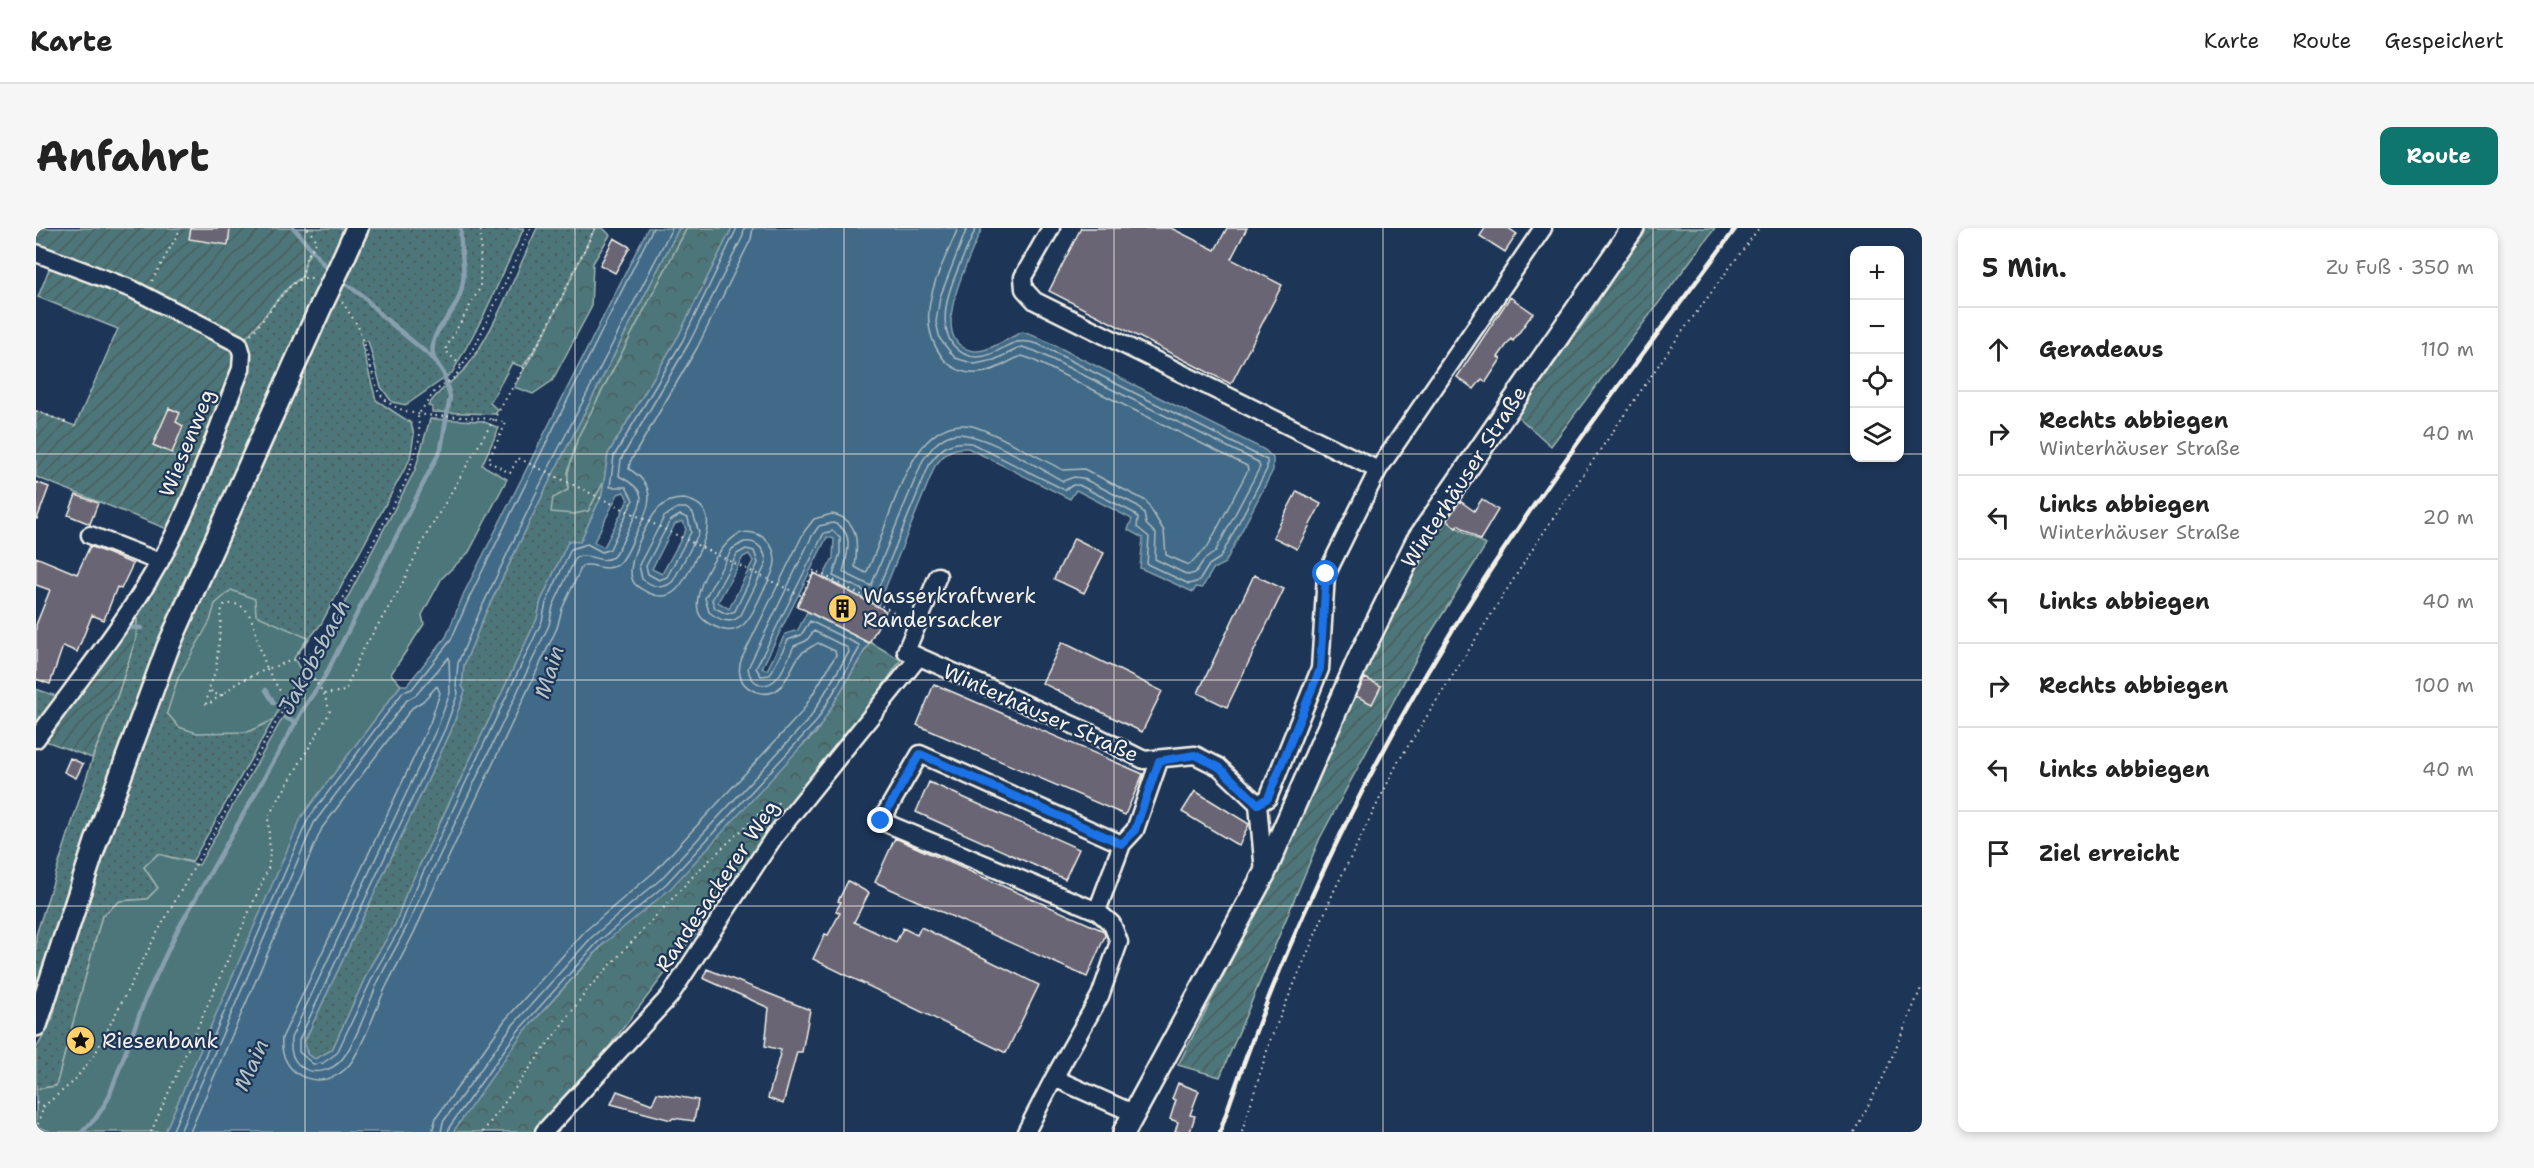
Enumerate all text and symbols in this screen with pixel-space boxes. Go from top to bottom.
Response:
text: Karte [30,22,113,60]
text: Karte [2204,27,2259,55]
text: Route [2292,27,2351,55]
text: Gespeichert [2384,27,2504,55]
button: Route [2380,127,2498,185]
text: Anfahrt [36,128,209,184]
map controls [1850,246,1904,462]
button: + [1850,246,1904,300]
text: 5 Min. [1982,250,2067,285]
text: Zu Fuß · 350 m [2326,254,2474,280]
button: − [1850,300,1904,354]
icon: ahead [1982,333,2015,366]
text: Geradeaus [2039,335,2163,364]
text: 110 m [2420,336,2474,362]
button: locate [1850,354,1904,408]
street label: Winterhäuser Straße [1395,381,1533,573]
street label: Wiesenweg [153,385,221,501]
text: Rechts abbiegen [2039,406,2228,435]
button: layers [1850,408,1904,462]
icon: right [1982,417,2015,450]
text: 40 m [2422,420,2474,446]
text: Winterhäuser Straße [2039,435,2240,461]
text: Links abbiegen [2039,490,2210,519]
icon: left [1982,501,2015,534]
text: 20 m [2423,504,2474,530]
text: Winterhäuser Straße [2039,519,2240,545]
route start [1312,560,1338,586]
place label: Wasserkraftwerk Randersacker [863,582,1036,634]
icon: left [1982,585,2015,618]
text: Links abbiegen [2039,587,2210,616]
text: 40 m [2422,588,2474,614]
building icon: Wasserkraftwerk Randersacker [826,592,858,624]
water label: Jakobsbach [271,594,357,720]
water label: Main [527,642,571,702]
street label: Winterhäuser Straße [939,657,1143,769]
icon: right [1982,669,2015,702]
text: Rechts abbiegen [2039,671,2228,700]
text: 100 m [2414,672,2474,698]
icon: left [1982,753,2015,786]
text: Links abbiegen [2039,755,2210,784]
text: 40 m [2422,756,2474,782]
street label: Randesackerer Weg [649,795,785,977]
route end [867,807,893,833]
icon: arrive [1982,837,2015,870]
text: Ziel erreicht [2039,839,2180,868]
place icon: Riesenbank [65,1025,97,1057]
place label: Riesenbank [102,1027,218,1055]
water label: Main [227,1034,275,1096]

